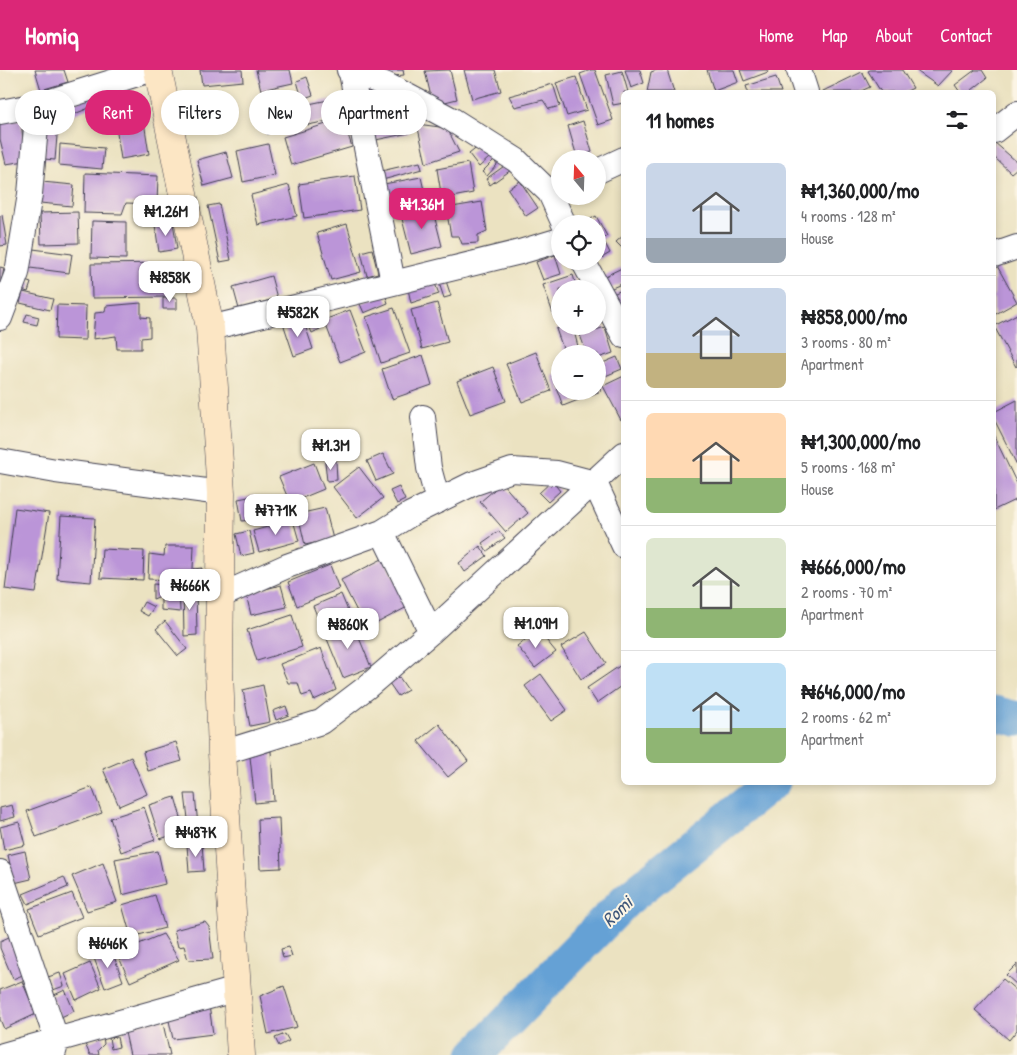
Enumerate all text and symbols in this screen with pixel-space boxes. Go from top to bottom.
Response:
text: Homiq [25,19,79,51]
text: Home [759,23,794,48]
text: Map [822,23,847,48]
text: About [875,23,912,48]
text: Contact [940,23,992,48]
chip: Buy [15,90,75,135]
chip: Rent [85,90,151,135]
chip: Filters [161,90,239,135]
chip: New [249,90,311,135]
chip: Apartment [321,90,427,135]
text: 11 homes [646,106,714,135]
icon: filters [943,106,971,134]
north arrow [551,150,606,205]
map controls [551,150,606,400]
text: ₦1,360,000/mo [801,176,919,205]
icon: home [686,183,746,243]
pin: ₦1.36M [381,188,463,230]
text: ₦1.36M [400,193,444,215]
pin: ₦1.26M [125,194,207,237]
text: ₦1.26M [144,200,188,222]
text: 4 rooms · 128 m² [801,205,896,227]
button: locate [551,215,606,270]
text: House [801,227,834,249]
pin: ₦858K [135,260,205,303]
text: ₦858K [150,266,190,288]
button: + [551,280,606,335]
pin: ₦582K [263,296,333,338]
text: ₦582K [277,301,319,323]
text: ₦858,000/mo [801,302,907,331]
icon: home [686,308,746,368]
text: 3 rooms · 80 m² [801,331,891,353]
button: − [551,345,606,400]
text: Apartment [801,353,864,375]
text: ₦1,300,000/mo [801,427,920,456]
pin: ₦1.3M [296,428,366,471]
icon: home [686,433,746,493]
text: ₦1.3M [312,434,350,456]
text: 5 rooms · 168 m² [801,456,895,478]
text: House [801,478,834,500]
pin: ₦771K [241,494,311,536]
text: ₦771K [255,499,297,521]
text: ₦666,000/mo [801,552,905,581]
icon: home [686,558,746,618]
pin: ₦666K [155,568,225,611]
text: ₦666K [170,574,210,596]
text: 2 rooms · 70 m² [801,581,892,603]
text: Apartment [801,603,864,625]
pin: ₦1.09M [495,606,577,649]
pin: ₦860K [313,608,383,650]
text: ₦1.09M [514,612,558,634]
text: ₦860K [328,613,368,635]
text: ₦646,000/mo [801,677,905,706]
icon: home [686,683,746,743]
text: 2 rooms · 62 m² [801,706,891,728]
text: Apartment [801,728,864,750]
pin: ₦487K [161,816,231,858]
text: ₦487K [176,821,216,843]
water label: Romi [596,889,639,932]
pin: ₦646K [73,926,143,969]
text: ₦646K [89,932,127,954]

